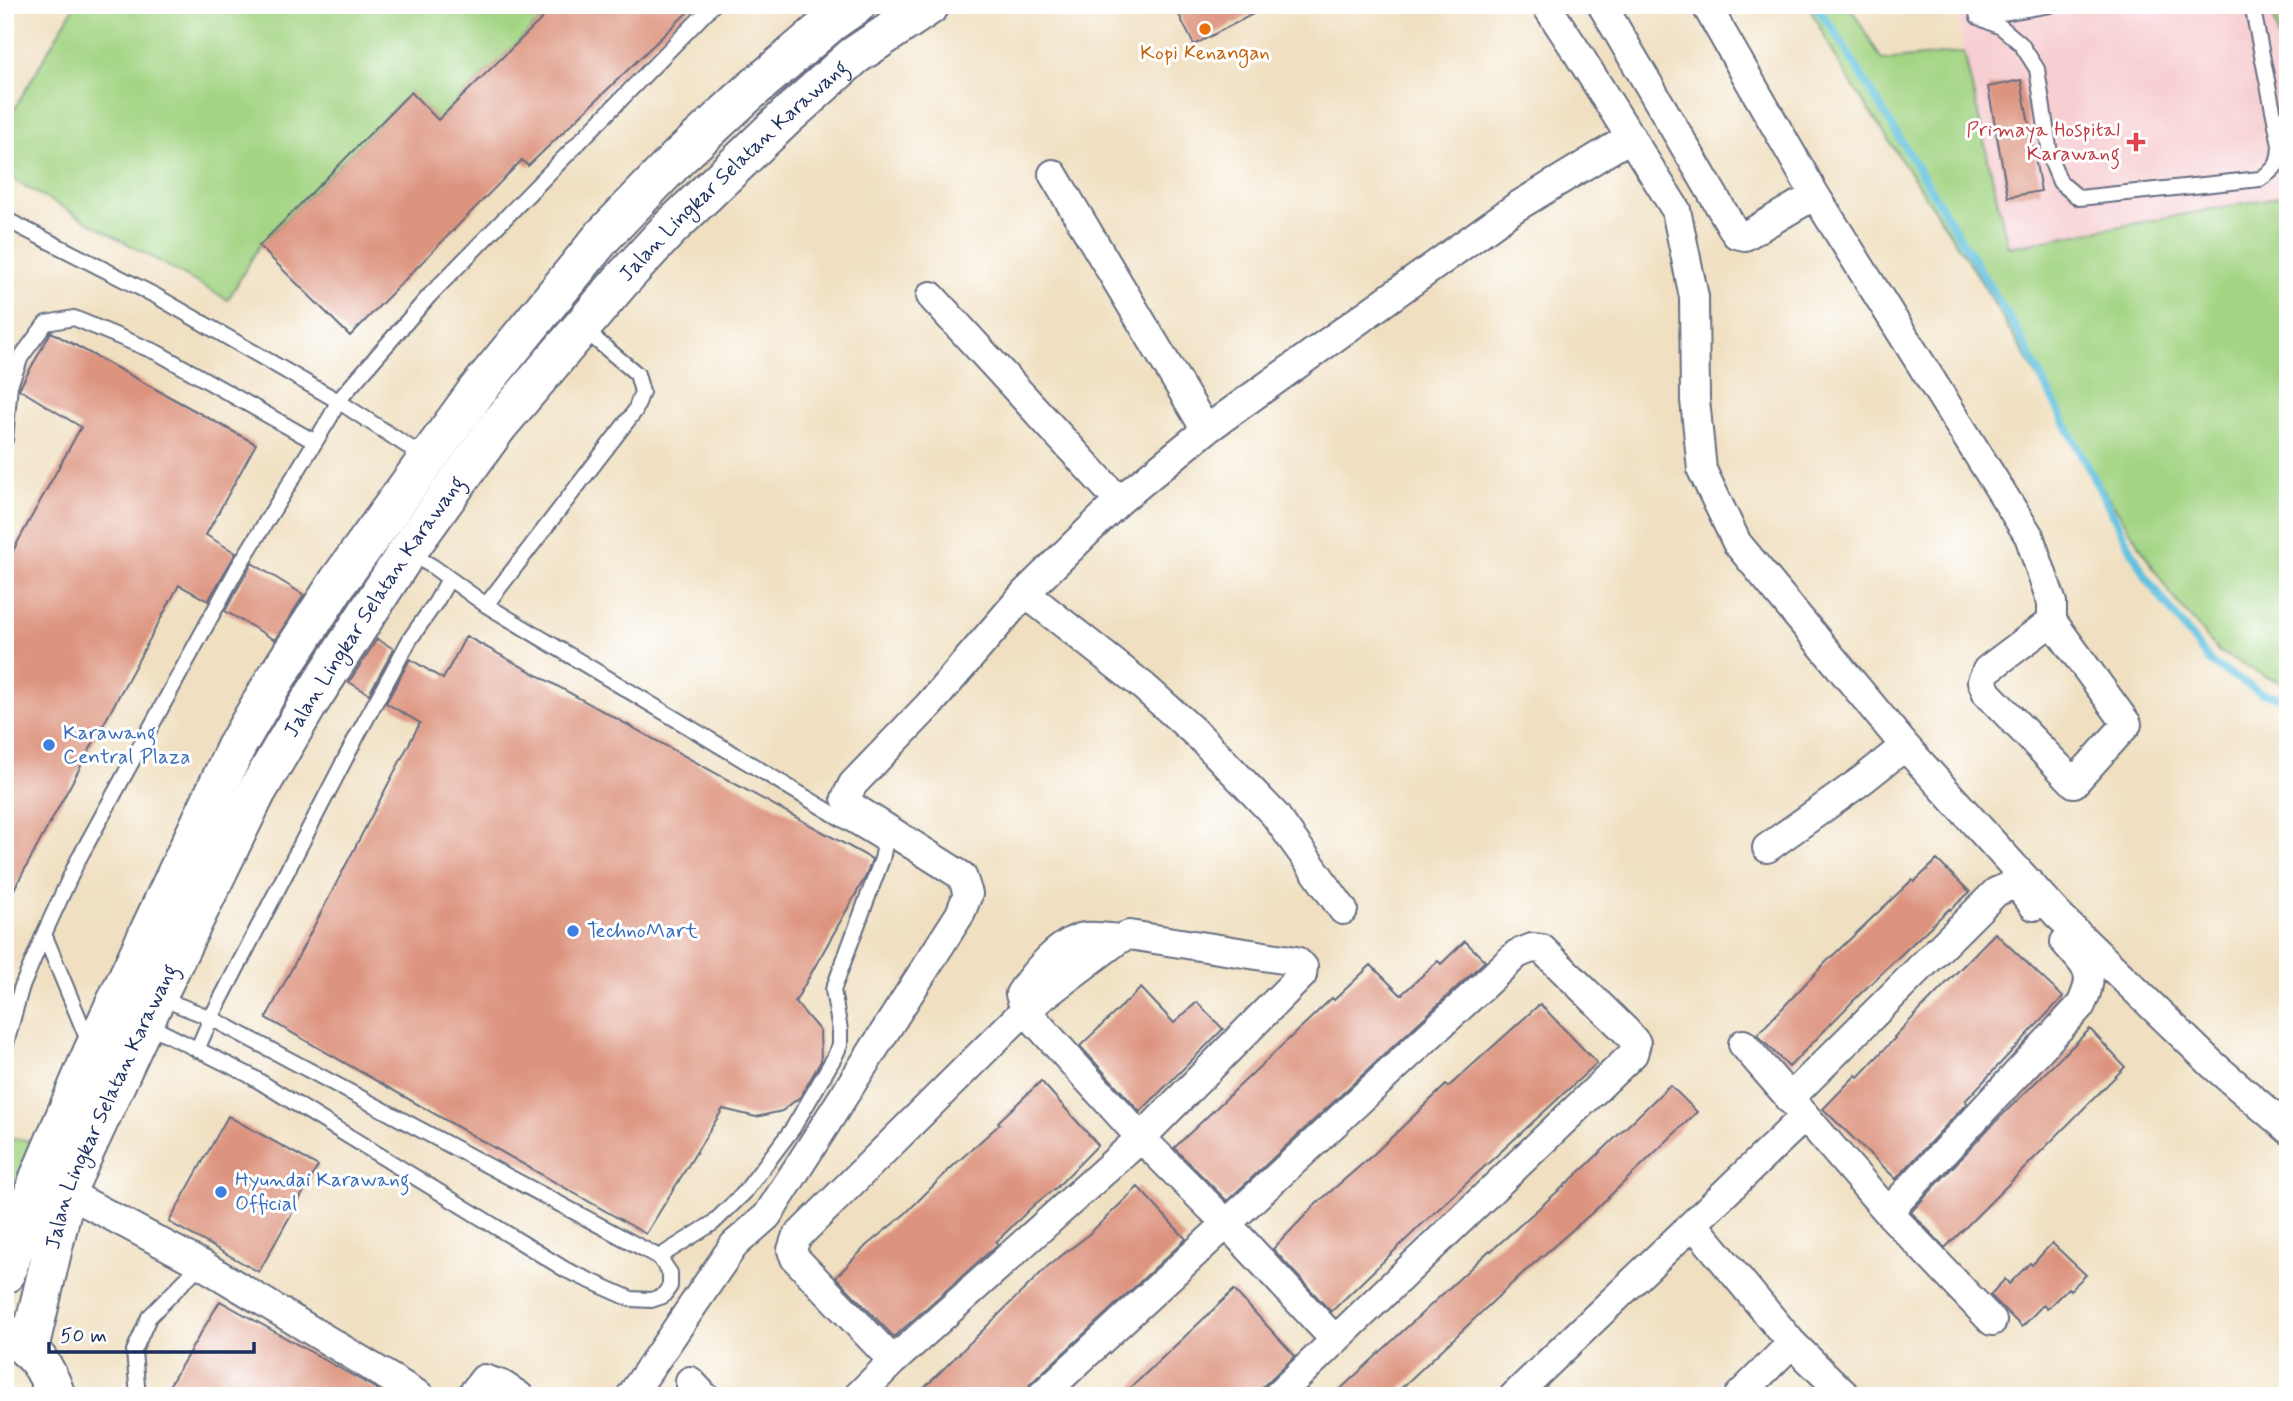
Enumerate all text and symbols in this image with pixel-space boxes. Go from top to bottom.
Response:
marker: Kopi Kenangan [1197,21,1213,37]
place label: Kopi Kenangan [1140,39,1270,68]
street label: Jalan Lingkar Selatan Karawang [613,54,856,288]
place label: Primaya Hospital Karawang [1966,116,2120,170]
marker: Primaya Hospital Karawang [2126,132,2146,152]
street label: Jalan Lingkar Selatan Karawang [278,470,473,743]
place label: Karawang Central Plaza [63,719,190,771]
marker: Karawang Central Plaza [41,737,57,753]
place label: TechnoMart [587,917,698,945]
marker: TechnoMart [565,923,581,939]
street label: Jalan Lingkar Selatan Karawang [39,960,186,1252]
place label: Hyundai Karawang Official [235,1166,410,1218]
marker: Hyundai Karawang Official [213,1184,229,1200]
scale bar [49,1310,254,1354]
text: 50 m [60,1322,107,1350]

